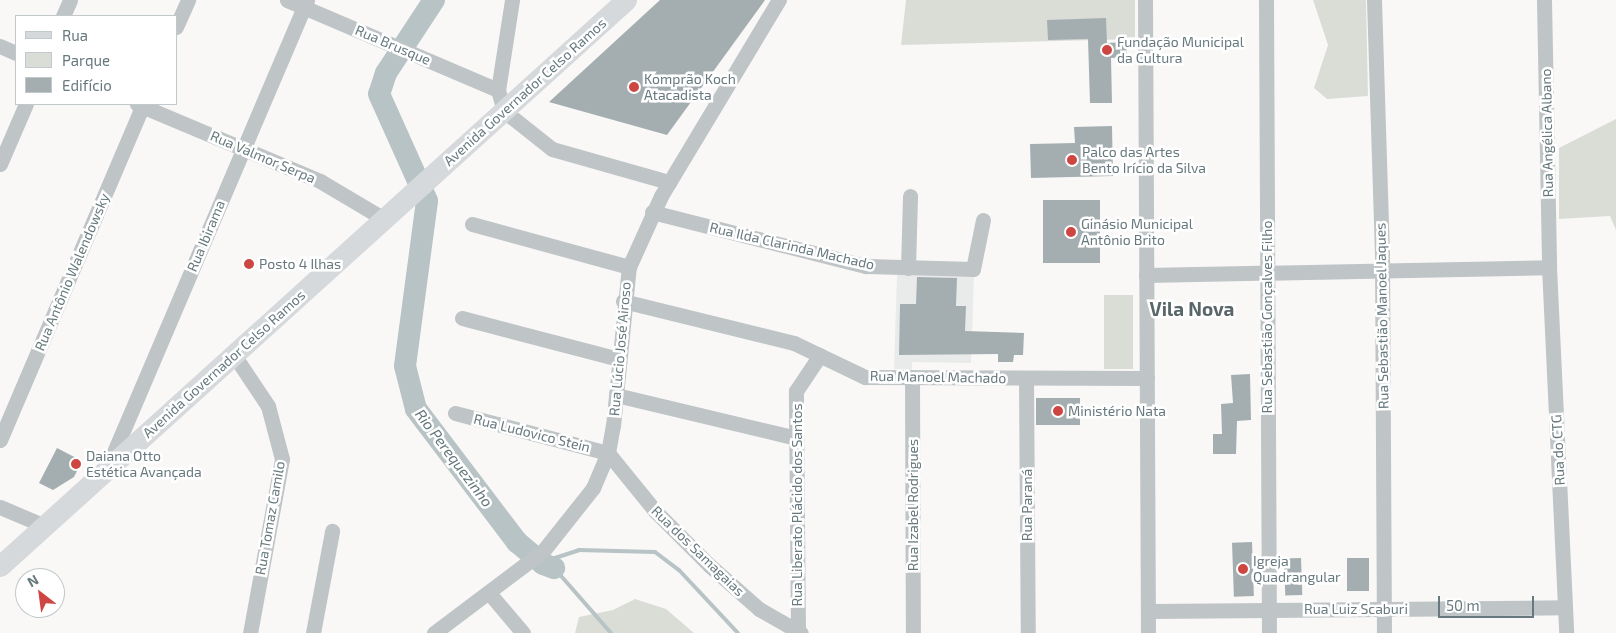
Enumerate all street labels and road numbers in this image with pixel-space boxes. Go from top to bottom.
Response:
street label: Avenida Governador Celso Ramos [440,15,610,169]
street label: Rua Brusque [353,22,433,68]
street label: Rua Angélica Albano [1537,68,1557,198]
street label: Rua Valmor Serpa [208,127,318,187]
street label: Rua Antônio Walendowsky [31,190,113,354]
street label: Rua Ibirama [183,198,229,274]
street label: Rua Ilda Clarinda Machado [708,219,876,273]
street label: Rua Sebastião Gonçalves Filho [1259,221,1275,413]
street label: Rua Sebastião Manoel Jaques [1372,222,1392,410]
street label: Rua Lúcio José Airoso [606,281,634,417]
street label: Avenida Governador Celso Ramos [139,287,309,441]
street label: Rua Manoel Machado [869,367,1007,387]
street label: Rua Liberato Plácido dos Santos [789,403,805,607]
street label: Rua Ludovico Stein [472,410,592,456]
street label: Rua do CTG [1548,414,1568,486]
street label: Rua Izabel Rodrigues [905,439,921,571]
street label: Rua Tomaz Camilo [252,460,288,576]
street label: Rua Paraná [1019,469,1035,541]
street label: Rua dos Samagaias [648,502,748,600]
street label: Rua Luiz Scaburi [1304,601,1408,617]

